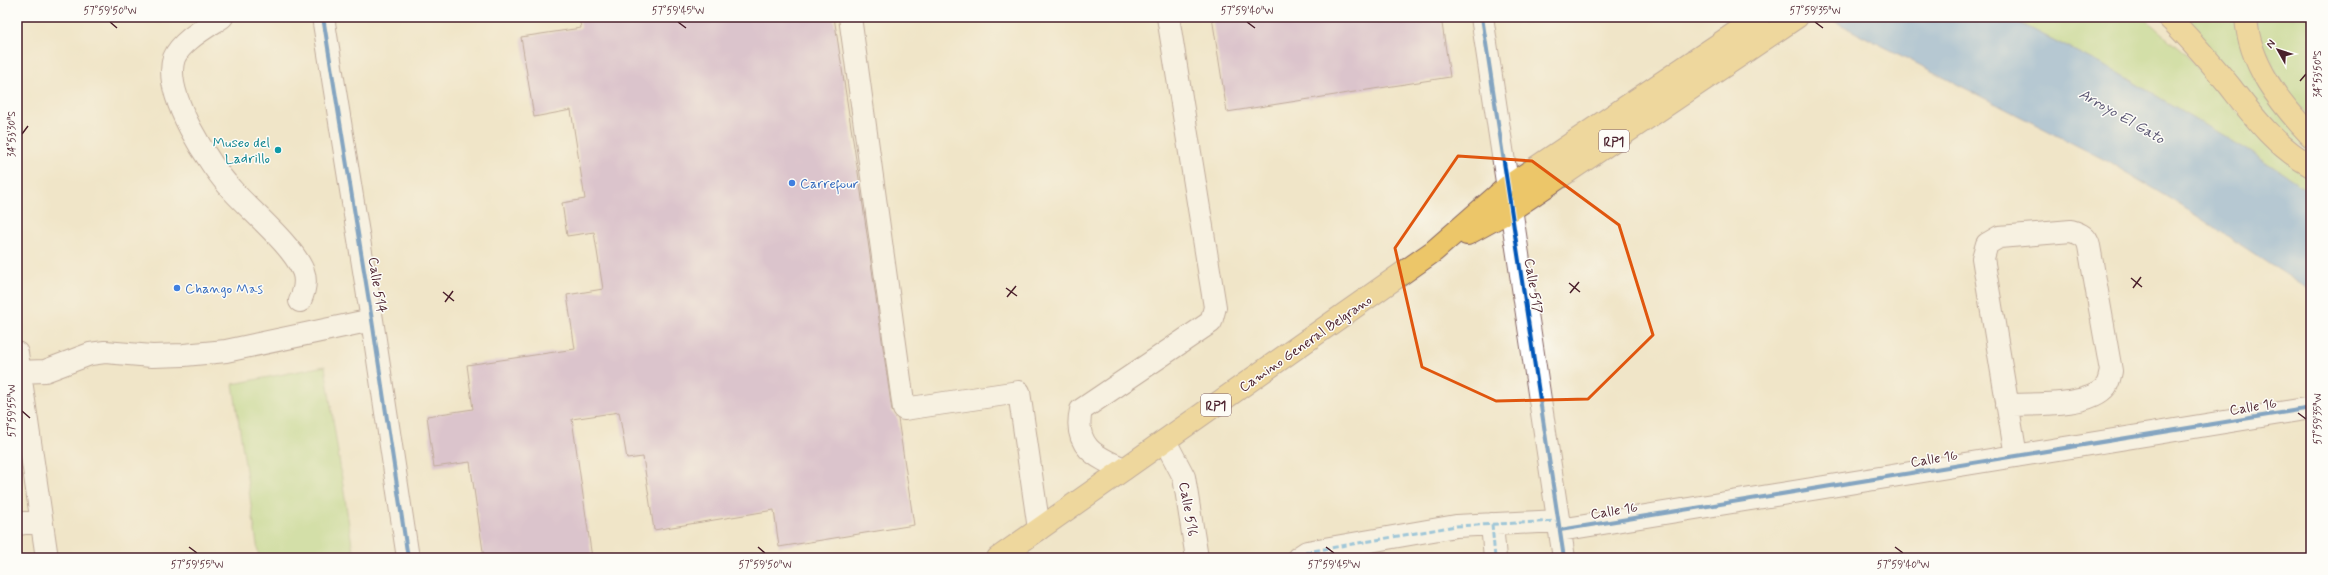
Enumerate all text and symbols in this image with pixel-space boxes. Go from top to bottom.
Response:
text: 57°59'50"W [84,4,136,18]
text: 57°59'45"W [652,4,704,18]
text: 57°59'40"W [1221,4,1273,18]
text: 57°59'35"W [1789,4,1841,18]
north arrow [2258,30,2298,70]
text: N [2263,37,2279,52]
text: 34°53'50"S [2311,50,2325,98]
water label: Arroyo El Gato [2075,84,2168,150]
text: 34°53'30"S [5,111,19,157]
road number: RP1 [1599,130,1629,152]
place label: Museo del Ladrillo [213,134,270,168]
marker: Museo del Ladrillo [273,145,283,155]
place label: Carrefour [800,175,859,195]
marker: Carrefour [787,178,797,188]
street label: Calle 514 [364,256,390,314]
street label: Calle 517 [1520,257,1546,315]
place label: Chango Mas [185,280,263,298]
marker: Chango Mas [172,283,182,293]
street label: Camino General Belgrano [1236,291,1375,397]
text: 57°59'55"W [5,385,19,437]
text: 57°59'35"W [2311,393,2325,445]
road number: RP1 [1201,394,1231,416]
street label: Calle 16 [2228,394,2278,420]
street label: Calle 16 [1909,446,1959,472]
street label: Calle 516 [1174,481,1202,538]
street label: Calle 16 [1589,498,1639,524]
text: 57°59'55"W [171,558,223,572]
text: 57°59'50"W [739,558,791,572]
text: 57°59'45"W [1308,558,1360,572]
text: 57°59'40"W [1877,558,1929,572]

